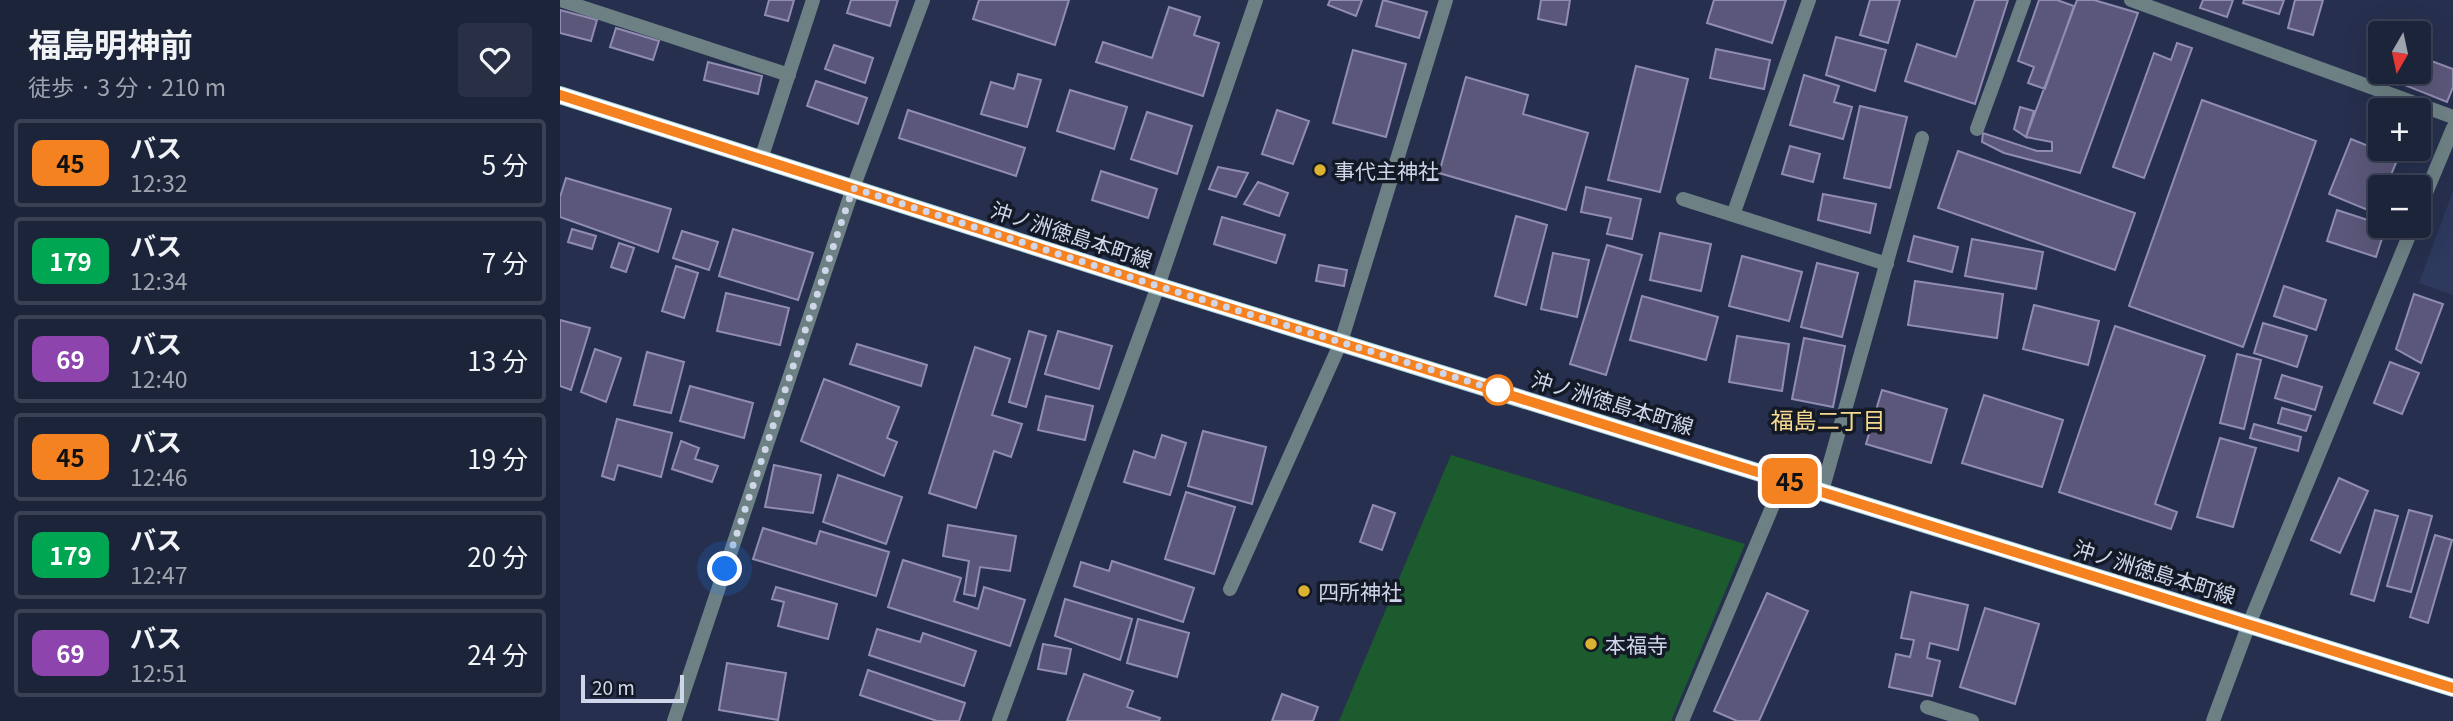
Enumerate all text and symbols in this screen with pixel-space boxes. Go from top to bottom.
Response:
text: 福島明神前 [28,19,193,67]
north arrow [2368,21,2431,84]
map controls [2368,21,2431,238]
button: heart [458,23,532,97]
text: 徒歩 · 3 分 · 210 m [28,69,226,103]
button: + [2368,98,2431,161]
text: バス [130,128,182,165]
text: 45 [56,145,85,180]
text: 5 分 [482,145,528,182]
place label: 事代主神社 [1334,155,1439,185]
marker: 事代主神社 [1312,162,1328,178]
text: 12:32 [130,165,187,199]
button: − [2368,175,2431,238]
street label: 沖ノ洲徳島本町線 [987,194,1157,274]
text: バス [130,226,182,263]
text: 179 [49,243,92,278]
text: 7 分 [482,243,528,280]
text: 12:34 [130,263,187,297]
text: バス [130,324,182,361]
text: 69 [56,341,85,376]
text: 13 分 [467,341,528,378]
text: 12:40 [130,361,187,395]
street label: 沖ノ洲徳島本町線 [1528,363,1698,441]
unlabelled marker [1483,375,1513,405]
district label: 福島二丁目 [1771,402,1886,436]
text: バス [130,422,182,459]
text: 45 [56,439,85,474]
text: 19 分 [467,439,528,476]
line badge: 45 [1758,458,1822,504]
text: 12:46 [130,459,187,493]
text: 45 [1776,463,1804,498]
text: バス [130,520,182,557]
street label: 沖ノ洲徳島本町線 [2070,532,2240,610]
text: 179 [49,537,92,572]
text: 20 分 [467,537,528,574]
your location [707,551,742,586]
text: 12:47 [130,557,187,591]
place label: 四所神社 [1318,576,1402,606]
marker: 四所神社 [1296,583,1312,599]
text: バス [130,618,182,655]
place label: 本福寺 [1605,629,1668,659]
text: 69 [56,635,85,670]
text: 24 分 [467,635,528,672]
marker: 本福寺 [1583,636,1599,652]
text: 12:51 [130,655,187,689]
scale bar [581,672,684,704]
text: 20 m [592,673,635,700]

